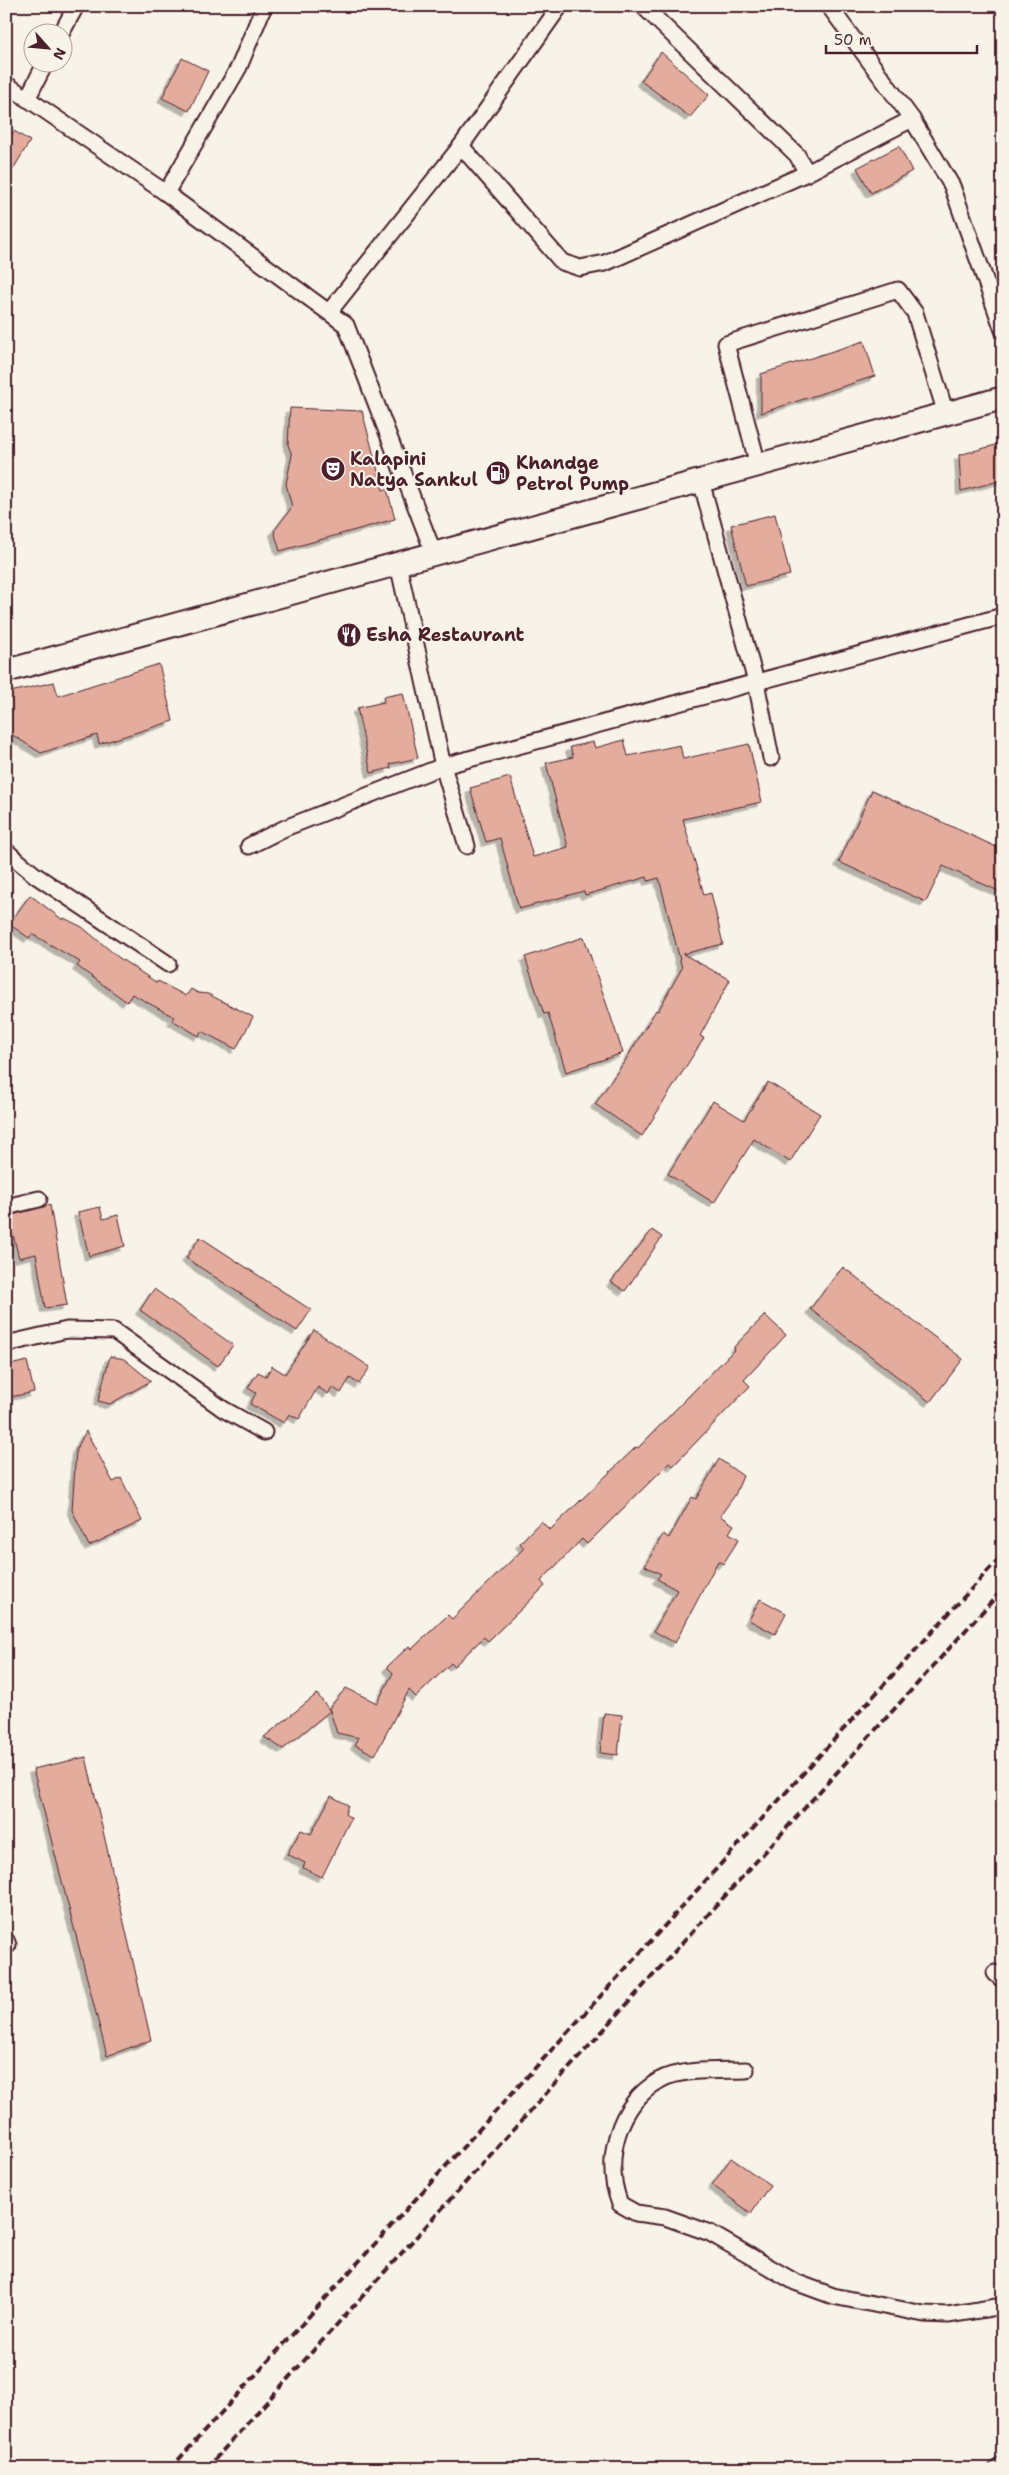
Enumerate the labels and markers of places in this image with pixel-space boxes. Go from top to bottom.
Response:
place label: Kalapini Natya Sankul [350,447,478,492]
place label: Khandge Petrol Pump [516,451,629,496]
theatre icon: Kalapini Natya Sankul [320,456,346,482]
fuel station icon: Khandge Petrol Pump [485,460,511,486]
restaurant icon: Esha Restaurant [336,622,362,648]
place label: Esha Restaurant [366,623,525,647]

